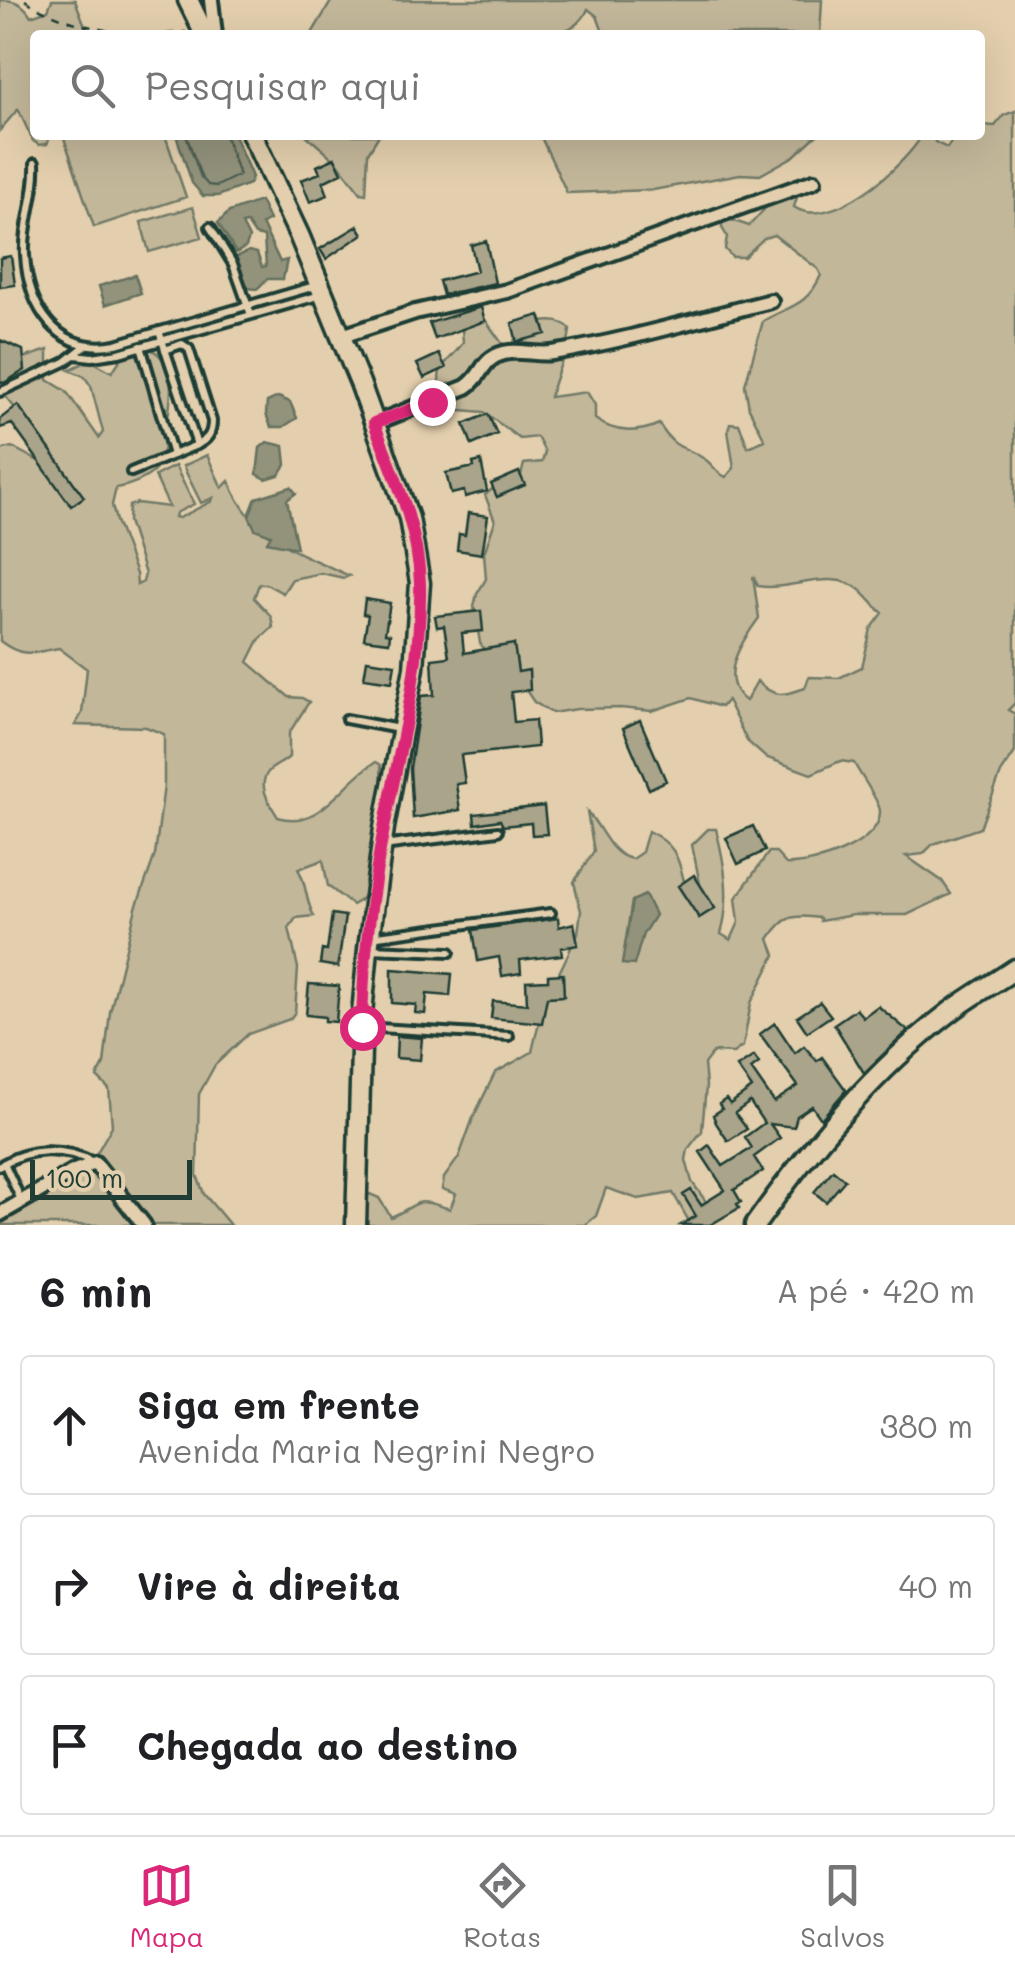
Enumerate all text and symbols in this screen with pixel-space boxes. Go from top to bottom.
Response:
search box [30,30,985,140]
icon: search [65,58,120,113]
text: Pesquisar aqui [145,60,421,110]
route end [410,380,456,426]
route start [340,1005,386,1051]
scale bar [30,1155,192,1200]
text: 100 m [45,1159,123,1195]
text: 6 min [40,1263,152,1318]
text: A pé · 420 m [777,1269,975,1311]
text: Siga em frente [137,1379,420,1429]
icon: ahead [42,1398,97,1453]
text: 380 m [879,1404,973,1446]
text: Avenida Maria Negrini Negro [137,1429,595,1471]
icon: right [42,1558,97,1613]
text: Vire à direita [137,1560,401,1610]
text: 40 m [899,1564,973,1606]
icon: arrive [42,1718,97,1773]
text: Chegada ao destino [137,1720,518,1770]
tab: Mapa [130,1858,204,1954]
tab: Rotas [463,1858,541,1954]
tab: Salvos [800,1858,885,1954]

